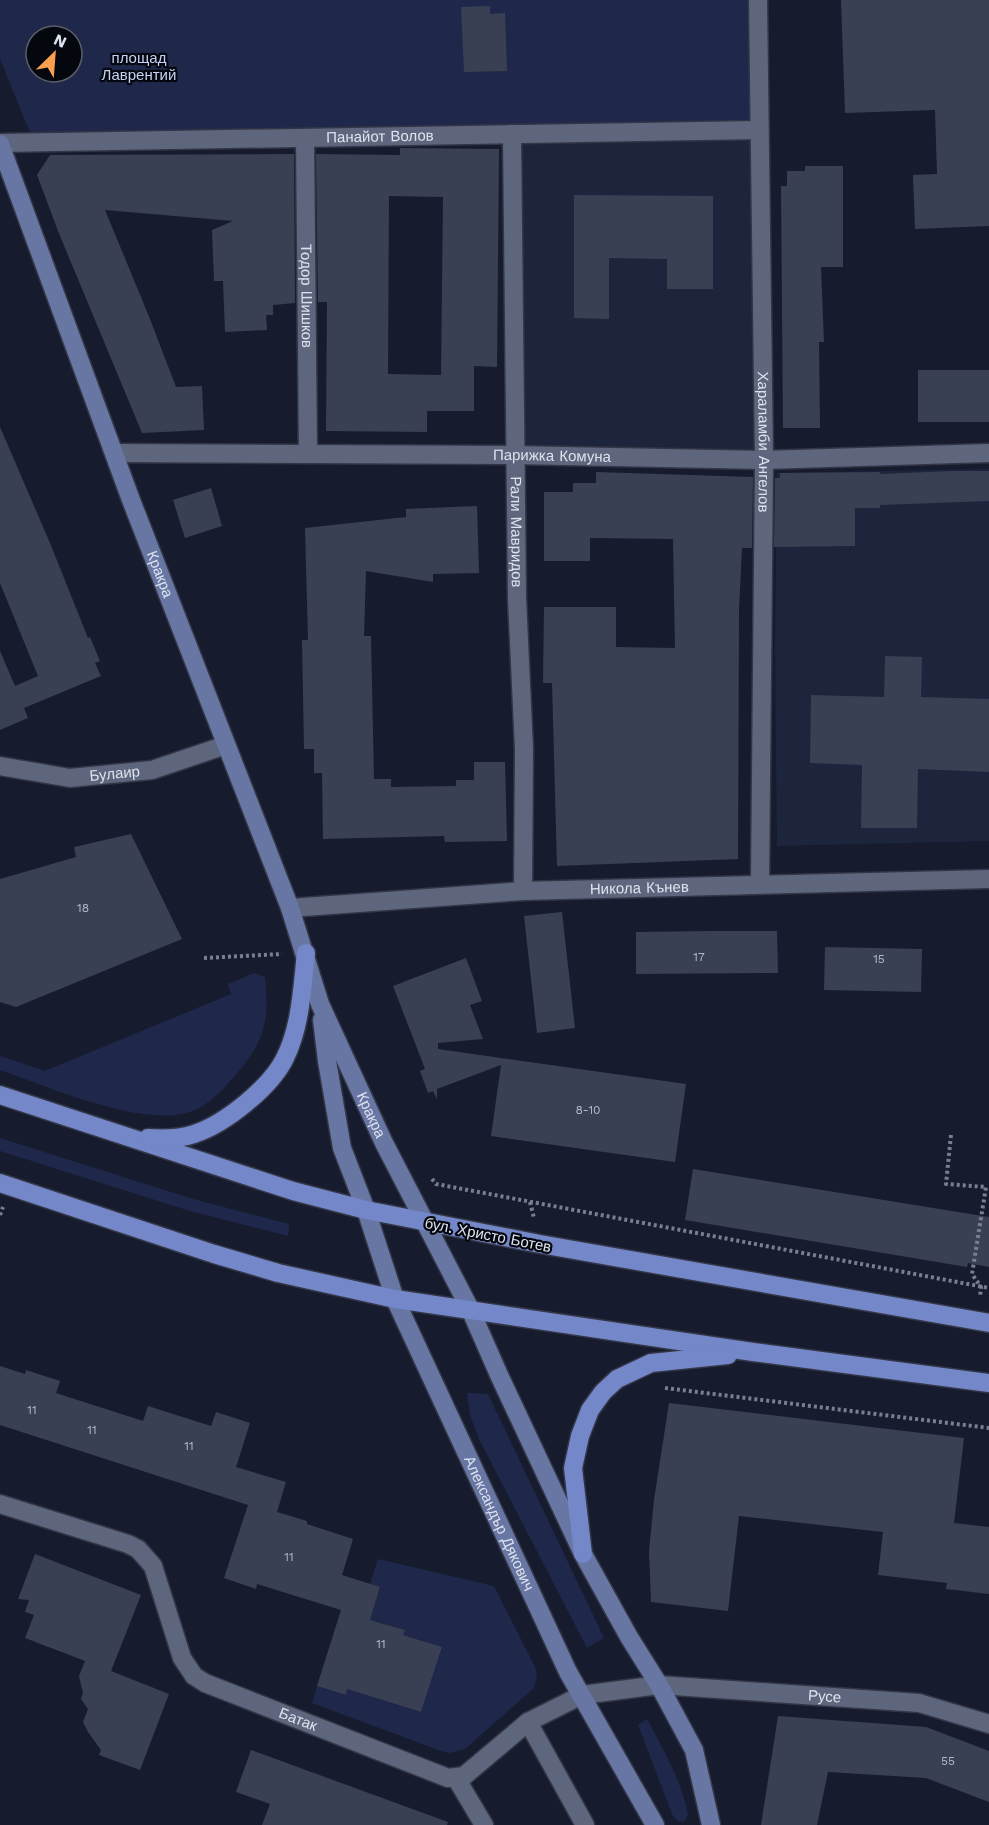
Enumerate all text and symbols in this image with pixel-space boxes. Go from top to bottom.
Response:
north arrow [24,24,84,84]
text: N [51,30,70,52]
park label: площад Лаврентий [102,49,176,84]
street label: Панайот Волов [326,127,434,146]
street label: Тодор Шишков [297,244,316,348]
street label: Хараламби Ангелов [754,371,773,513]
street label: Парижка Комуна [493,446,612,466]
street label: Рали Мавридов [507,476,526,588]
street label: Кракра [143,548,177,601]
street label: Булаир [89,762,141,785]
street label: Никола Кънев [590,878,689,898]
house number: 18 [77,901,89,915]
house number: 17 [693,950,705,964]
house number: 15 [873,952,885,966]
street label: Кракра [353,1089,390,1141]
house number: 8-10 [575,1103,601,1117]
street label: бул. Христо Ботев [423,1214,553,1256]
house number: 11 [27,1403,37,1417]
house number: 11 [87,1423,97,1437]
house number: 11 [184,1439,194,1453]
street label: Александър Дякович [460,1453,538,1594]
house number: 11 [284,1550,294,1564]
house number: 11 [376,1637,386,1651]
street label: Русе [808,1686,842,1707]
street label: Батак [276,1704,320,1735]
house number: 55 [941,1754,955,1768]

